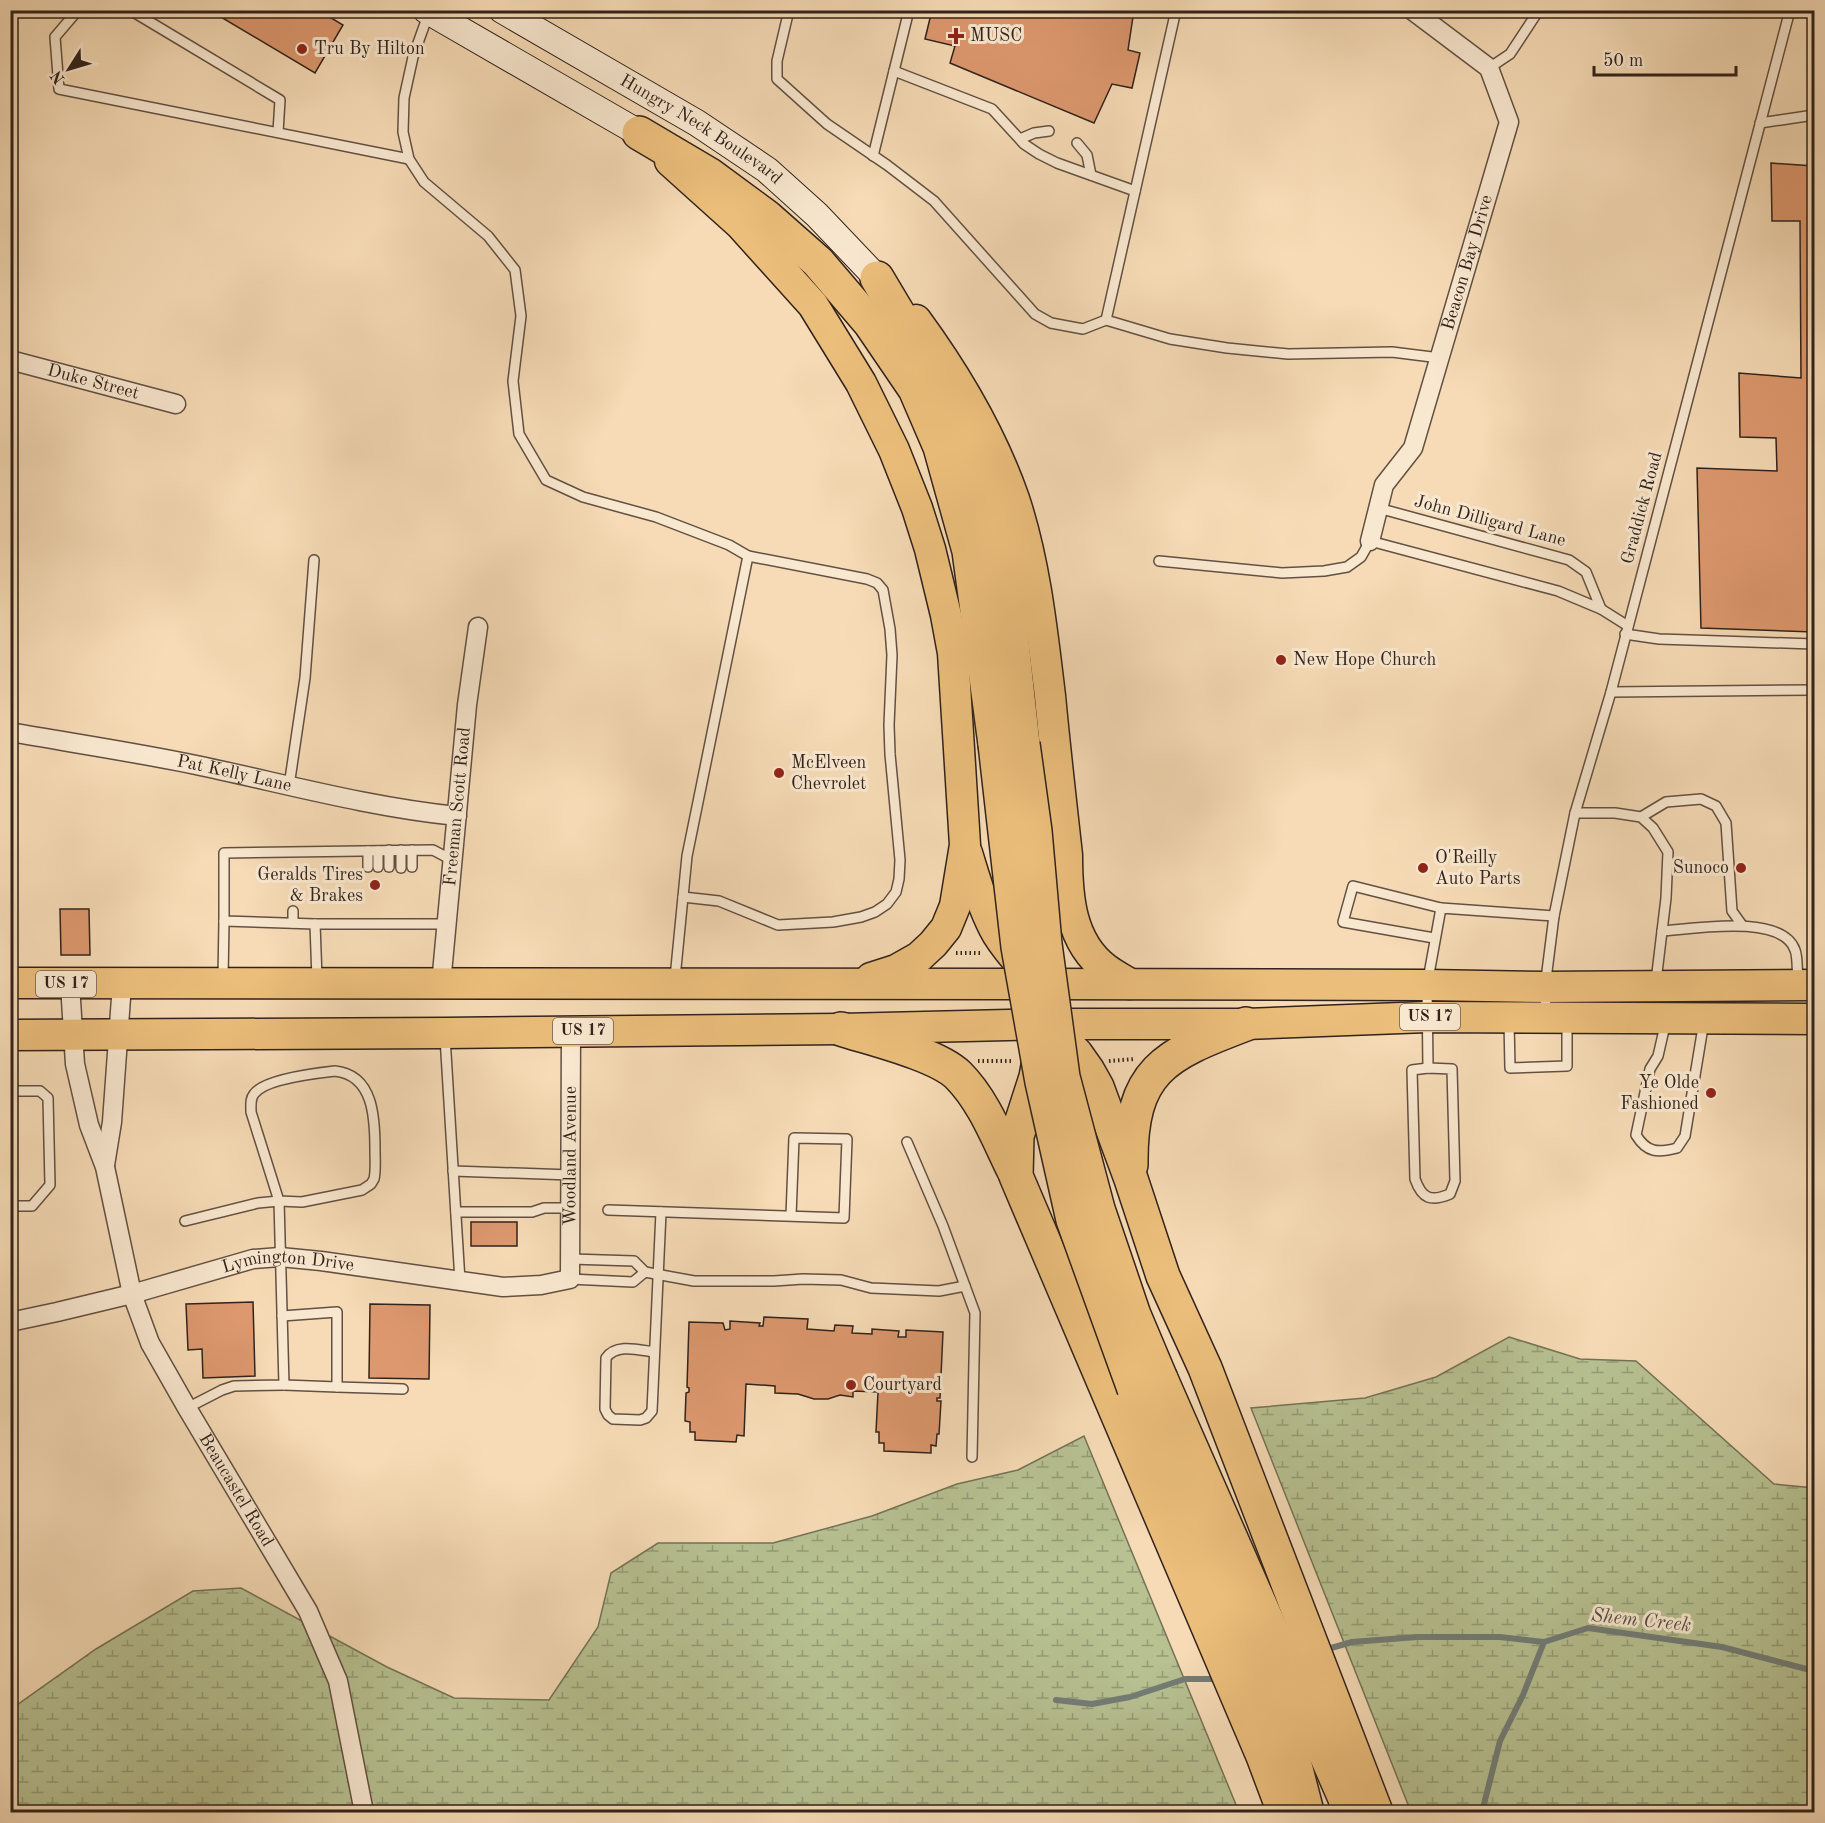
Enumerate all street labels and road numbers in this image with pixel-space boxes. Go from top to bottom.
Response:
street label: Hungry Neck Boulevard [617,71,785,188]
street label: Beacon Bay Drive [1439,193,1496,332]
street label: Duke Street [45,361,141,403]
street label: Graddick Road [1618,450,1666,566]
street label: John Dilligard Lane [1412,492,1568,550]
street label: Freeman Scott Road [441,726,474,887]
street label: Pat Kelly Lane [175,752,293,795]
road number: US 17 [36,971,96,997]
road number: US 17 [1400,1004,1460,1030]
road number: US 17 [553,1018,613,1044]
street label: Woodland Avenue [561,1086,580,1226]
street label: Lymington Drive [220,1248,355,1277]
street label: Beaucastel Road [195,1430,277,1550]

